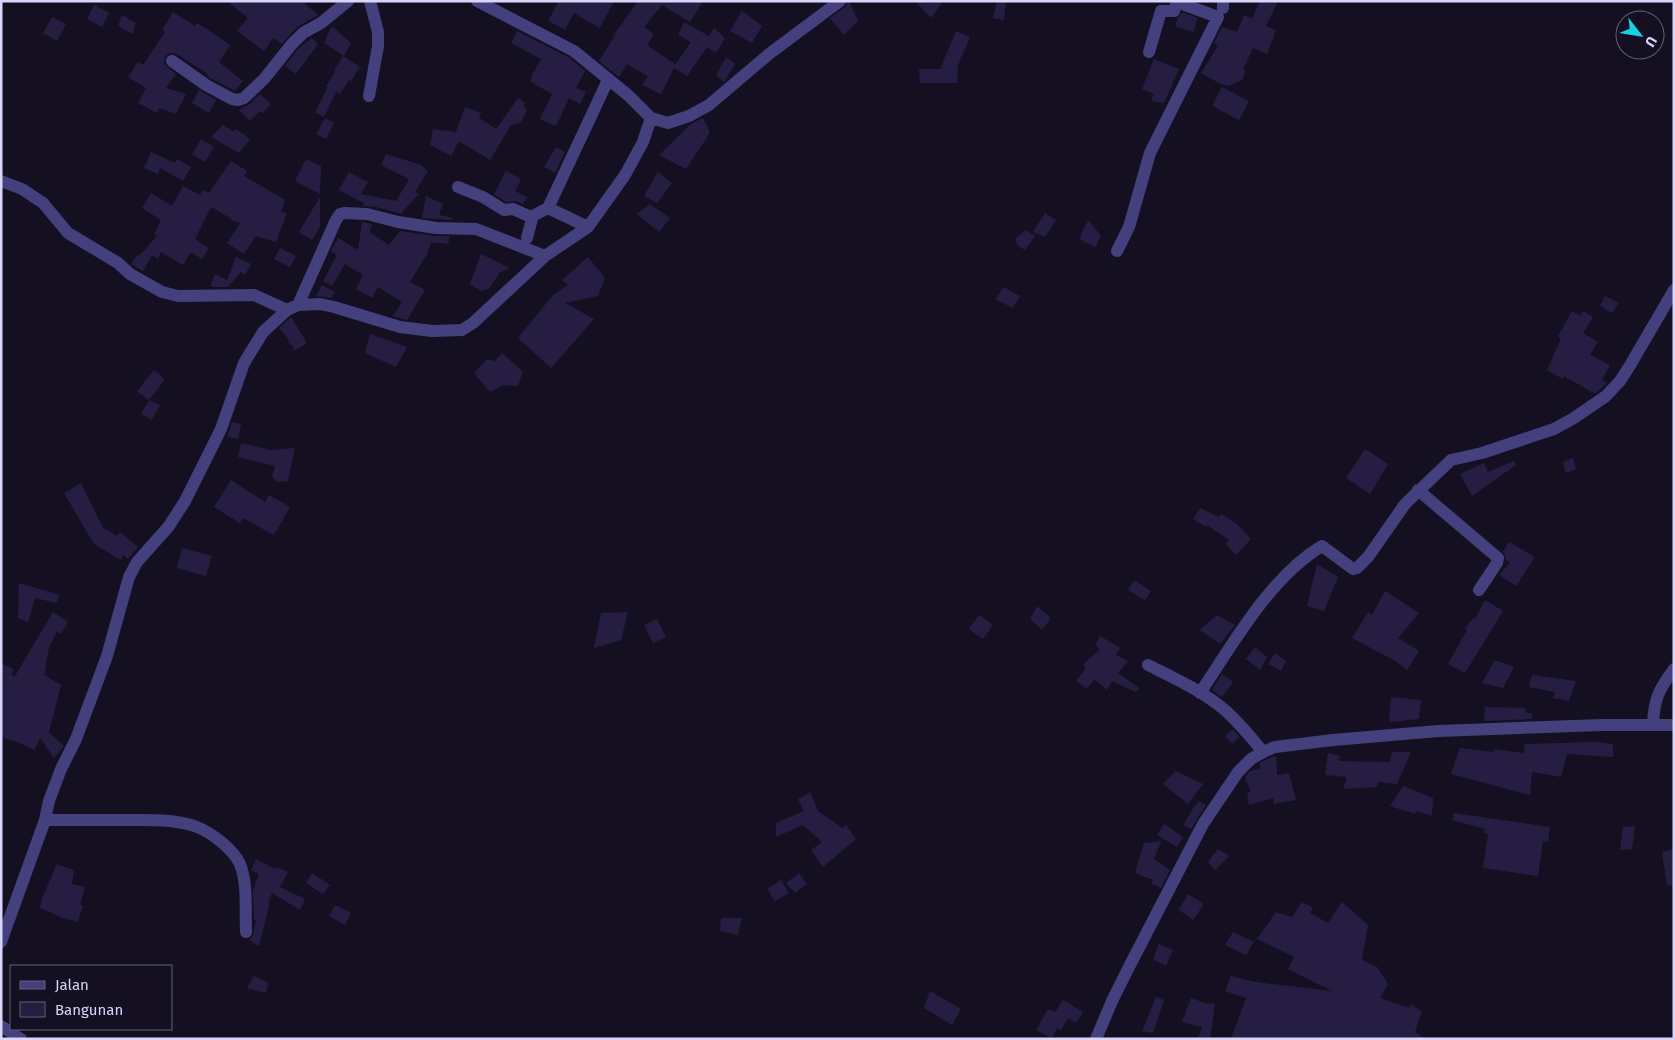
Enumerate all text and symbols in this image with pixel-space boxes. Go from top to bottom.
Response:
north arrow [1615,10,1665,60]
text: U [1641,33,1660,50]
legend [10,965,172,1030]
text: Jalan [55,976,89,994]
text: Bangunan [55,1001,123,1019]

